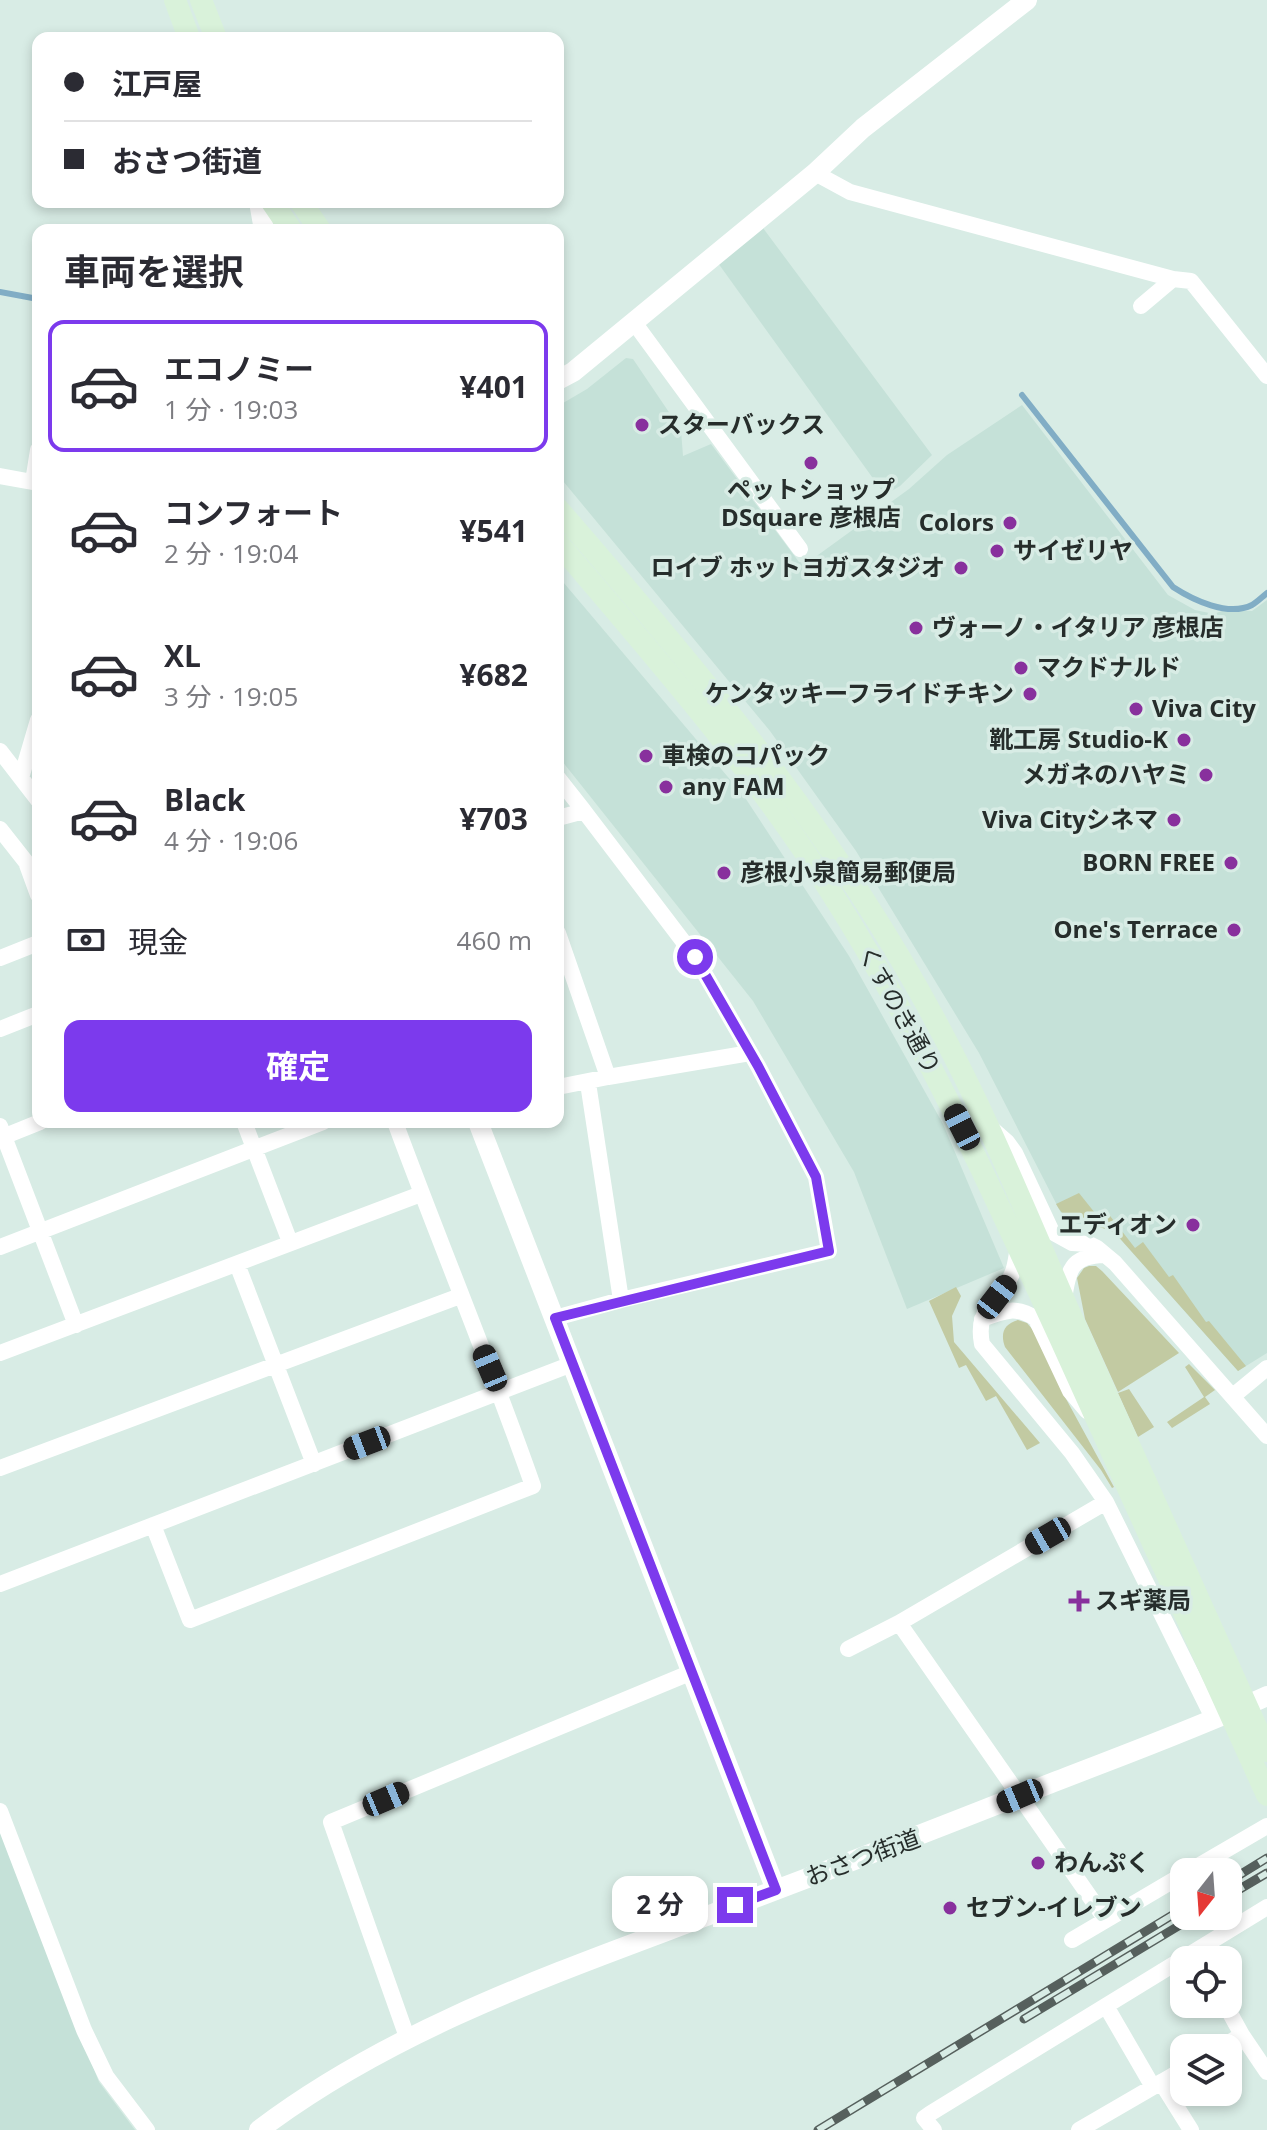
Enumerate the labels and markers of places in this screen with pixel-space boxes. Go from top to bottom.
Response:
place label: スターバックス [658,407,825,440]
marker: スターバックス [633,416,651,434]
marker: ペットショップ DSquare 彦根店 [802,454,820,472]
place label: ペットショップ DSquare 彦根店 [721,472,901,533]
place label: Colors [919,505,994,538]
marker: Colors [1001,514,1019,532]
place label: サイゼリヤ [1013,533,1133,566]
marker: サイゼリヤ [988,542,1006,560]
place label: ロイブ ホットヨガスタジオ [651,550,945,583]
marker: ロイブ ホットヨガスタジオ [952,559,970,577]
place label: ヴォーノ・イタリア 彦根店 [932,610,1224,643]
marker: ヴォーノ・イタリア 彦根店 [907,619,925,637]
place label: マクドナルド [1037,650,1181,683]
marker: マクドナルド [1012,659,1030,677]
place label: ケンタッキーフライドチキン [705,676,1014,709]
marker: ケンタッキーフライドチキン [1021,685,1039,703]
place label: Viva City [1152,691,1256,724]
marker: Viva City [1127,700,1145,718]
place label: 靴工房 Studio-K [989,722,1168,755]
marker: 靴工房 Studio-K [1175,731,1193,749]
place label: 車検のコパック [662,738,830,771]
marker: 車検のコパック [637,747,655,765]
place label: メガネのハヤミ [1022,757,1190,790]
marker: メガネのハヤミ [1197,766,1215,784]
place label: any FAM [682,769,785,802]
marker: any FAM [657,778,675,796]
place label: Viva Cityシネマ [982,802,1158,835]
marker: Viva Cityシネマ [1165,811,1183,829]
place label: BORN FREE [1082,845,1215,878]
marker: BORN FREE [1222,854,1240,872]
place label: 彦根小泉簡易郵便局 [740,855,956,888]
marker: 彦根小泉簡易郵便局 [715,864,733,882]
place label: One's Terrace [1054,912,1218,945]
marker: One's Terrace [1225,921,1243,939]
place label: エディオン [1059,1207,1177,1240]
marker: エディオン [1184,1216,1202,1234]
place label: スギ薬局 [1095,1583,1191,1616]
marker: スギ薬局 [1070,1592,1088,1610]
place label: わんぷく [1054,1845,1150,1878]
marker: わんぷく [1029,1854,1047,1872]
place label: セブン-イレブン [966,1890,1142,1923]
marker: セブン-イレブン [941,1899,959,1917]

